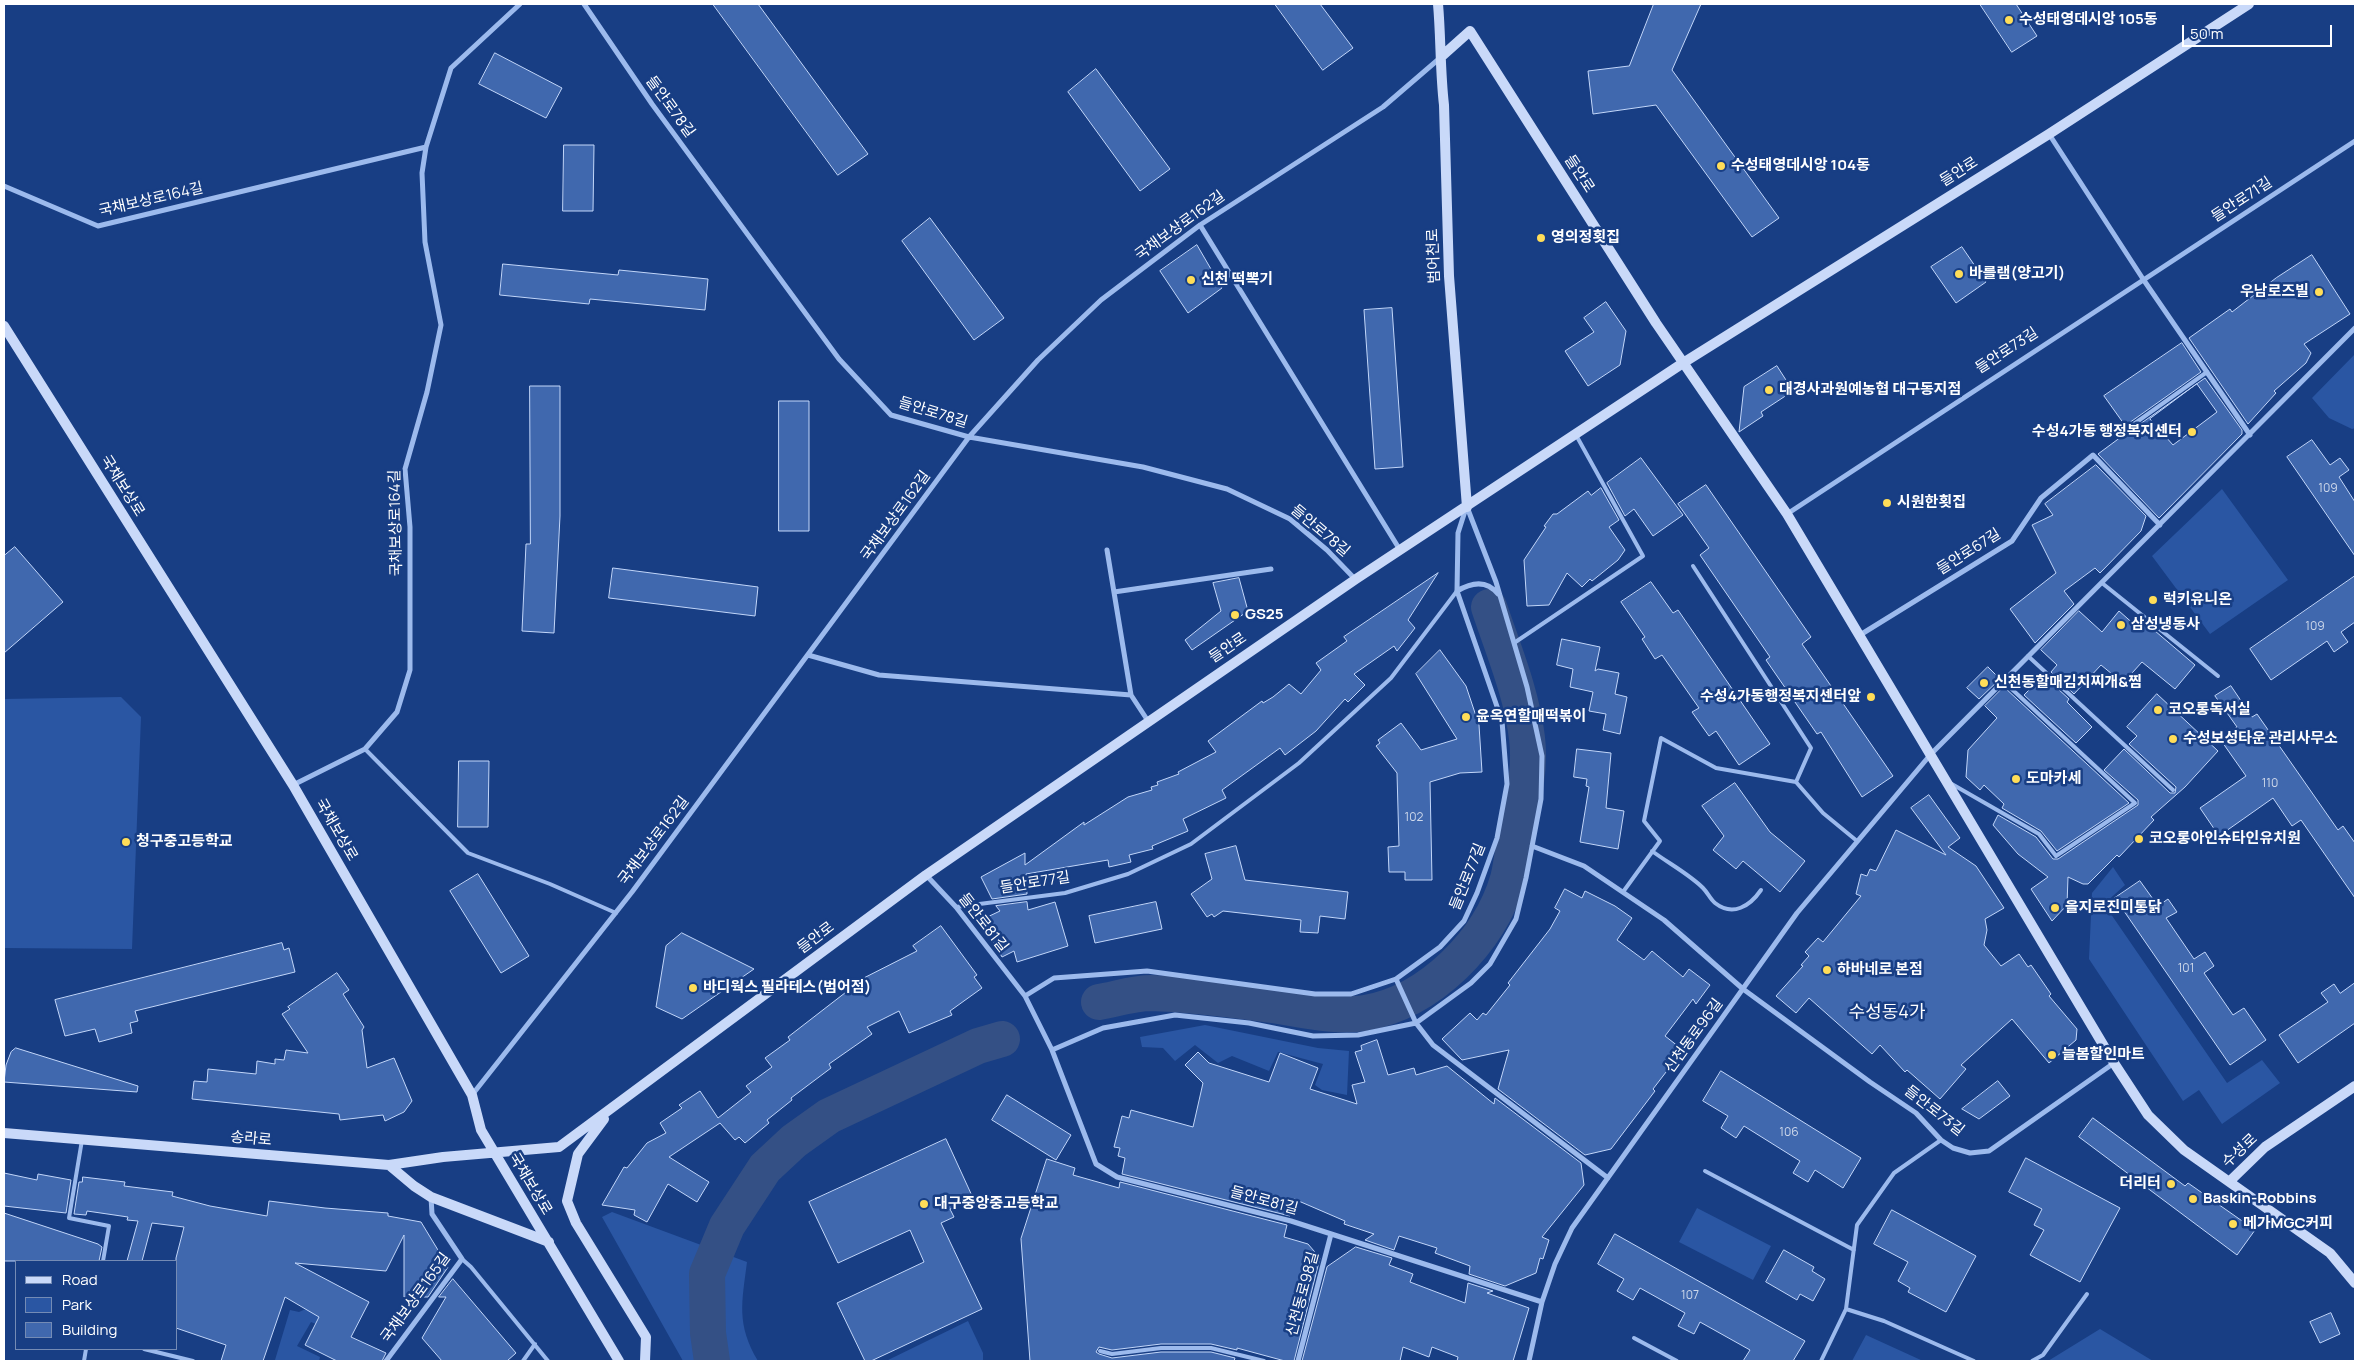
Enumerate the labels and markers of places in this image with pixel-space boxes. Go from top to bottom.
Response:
place label: 수성태영데시앙 105동 [2019,11,2158,29]
marker: 수성태영데시앙 105동 [2003,14,2015,26]
place label: 수성태영데시앙 104동 [1731,157,1870,175]
marker: 수성태영데시앙 104동 [1715,160,1727,172]
place label: 영의정횟집 [1551,229,1620,247]
marker: 영의정횟집 [1535,232,1547,244]
place label: 바를램(양고기) [1969,265,2065,283]
marker: 바를램(양고기) [1953,268,1965,280]
place label: 신천 떡뽁기 [1201,271,1273,289]
marker: 신천 떡뽁기 [1185,274,1197,286]
place label: 우남로즈빌 [2240,283,2309,301]
marker: 우남로즈빌 [2313,286,2325,298]
place label: 대경사과원예농협 대구동지점 [1779,381,1961,399]
marker: 대경사과원예농협 대구동지점 [1763,384,1775,396]
place label: 수성4가동 행정복지센터 [2032,423,2182,441]
marker: 수성4가동 행정복지센터 [2186,426,2198,438]
place label: 시원한횟집 [1897,494,1966,512]
marker: 시원한횟집 [1881,497,1893,509]
place label: 럭키유니온 [2163,591,2232,609]
marker: 럭키유니온 [2147,594,2159,606]
place label: GS25 [1245,606,1284,624]
marker: GS25 [1229,609,1241,621]
place label: 삼성냉동사 [2131,616,2200,634]
marker: 삼성냉동사 [2115,619,2127,631]
place label: 신천동할매김치찌개&찜 [1994,674,2142,692]
marker: 신천동할매김치찌개&찜 [1978,677,1990,689]
place label: 수성4가동행정복지센터앞 [1700,688,1861,706]
marker: 수성4가동행정복지센터앞 [1865,691,1877,703]
place label: 코오롱독서실 [2168,701,2251,719]
marker: 코오롱독서실 [2152,704,2164,716]
place label: 윤옥연할매떡볶이 [1476,708,1586,726]
marker: 윤옥연할매떡볶이 [1460,711,1472,723]
place label: 수성보성타운 관리사무소 [2183,730,2338,748]
marker: 수성보성타운 관리사무소 [2167,733,2179,745]
place label: 도마카세 [2026,770,2081,788]
marker: 도마카세 [2010,773,2022,785]
place label: 코오롱아인슈타인유치원 [2149,830,2301,848]
place label: 청구중고등학교 [136,833,233,851]
marker: 코오롱아인슈타인유치원 [2133,833,2145,845]
marker: 청구중고등학교 [120,836,132,848]
place label: 을지로진미통닭 [2065,899,2162,917]
marker: 을지로진미통닭 [2049,902,2061,914]
place label: 하바네로 본점 [1837,961,1923,979]
marker: 하바네로 본점 [1821,964,1833,976]
place label: 바디웍스 필라테스(범어점) [703,979,871,997]
marker: 바디웍스 필라테스(범어점) [687,982,699,994]
place label: 늘봄할인마트 [2062,1046,2145,1064]
marker: 늘봄할인마트 [2046,1049,2058,1061]
place label: 더리터 [2120,1175,2161,1193]
marker: 더리터 [2165,1178,2177,1190]
place label: Baskin-Robbins [2203,1190,2317,1208]
marker: Baskin-Robbins [2187,1193,2199,1205]
place label: 대구중앙중고등학교 [934,1195,1058,1213]
marker: 대구중앙중고등학교 [918,1198,930,1210]
place label: 메가MGC커피 [2243,1215,2333,1233]
marker: 메가MGC커피 [2227,1218,2239,1230]

